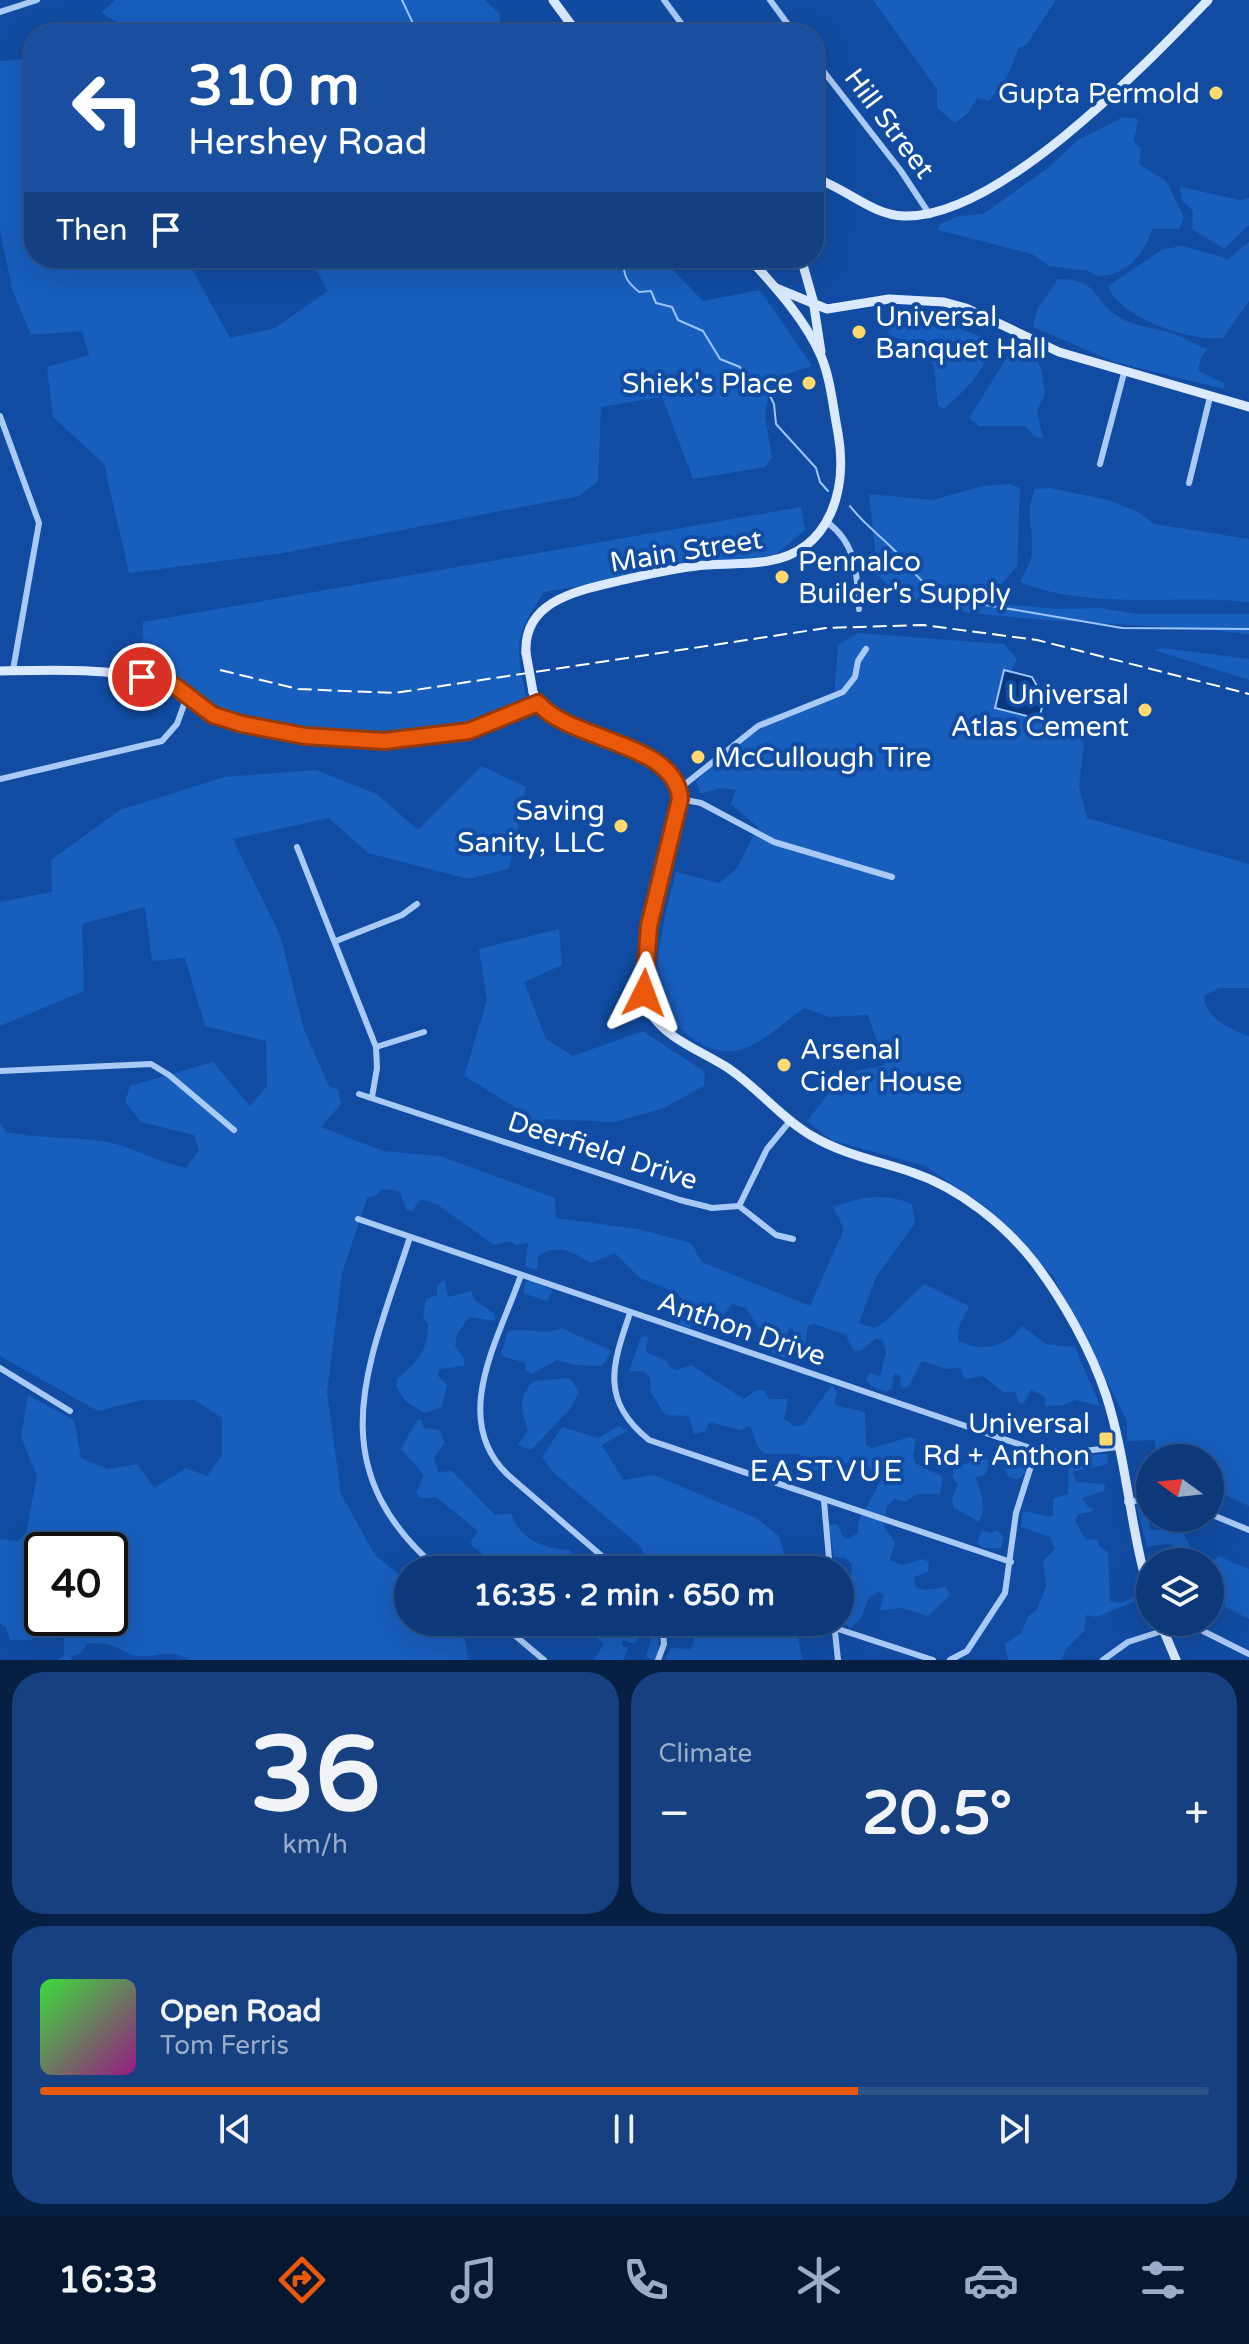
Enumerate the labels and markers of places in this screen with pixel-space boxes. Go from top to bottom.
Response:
place label: Gupta Permold [998,77,1200,111]
marker: Gupta Permold [1207,84,1225,102]
place label: Universal Banquet Hall [875,300,1047,366]
marker: Universal Banquet Hall [850,323,868,341]
place label: Shiek's Place [622,367,793,401]
marker: Shiek's Place [800,374,818,392]
place label: Pennalco Builder's Supply [798,545,1011,611]
marker: Pennalco Builder's Supply [773,568,791,586]
pin [108,643,176,711]
place label: Universal Atlas Cement [951,678,1129,744]
marker: Universal Atlas Cement [1136,701,1154,719]
place label: McCullough Tire [714,741,931,775]
marker: McCullough Tire [689,748,707,766]
place label: Saving Sanity, LLC [457,794,605,860]
marker: Saving Sanity, LLC [612,817,630,835]
place label: Arsenal Cider House [800,1033,962,1099]
marker: Arsenal Cider House [775,1056,793,1074]
place label: Universal Rd + Anthon [923,1407,1090,1473]
marker: Universal Rd + Anthon [1097,1430,1115,1448]

